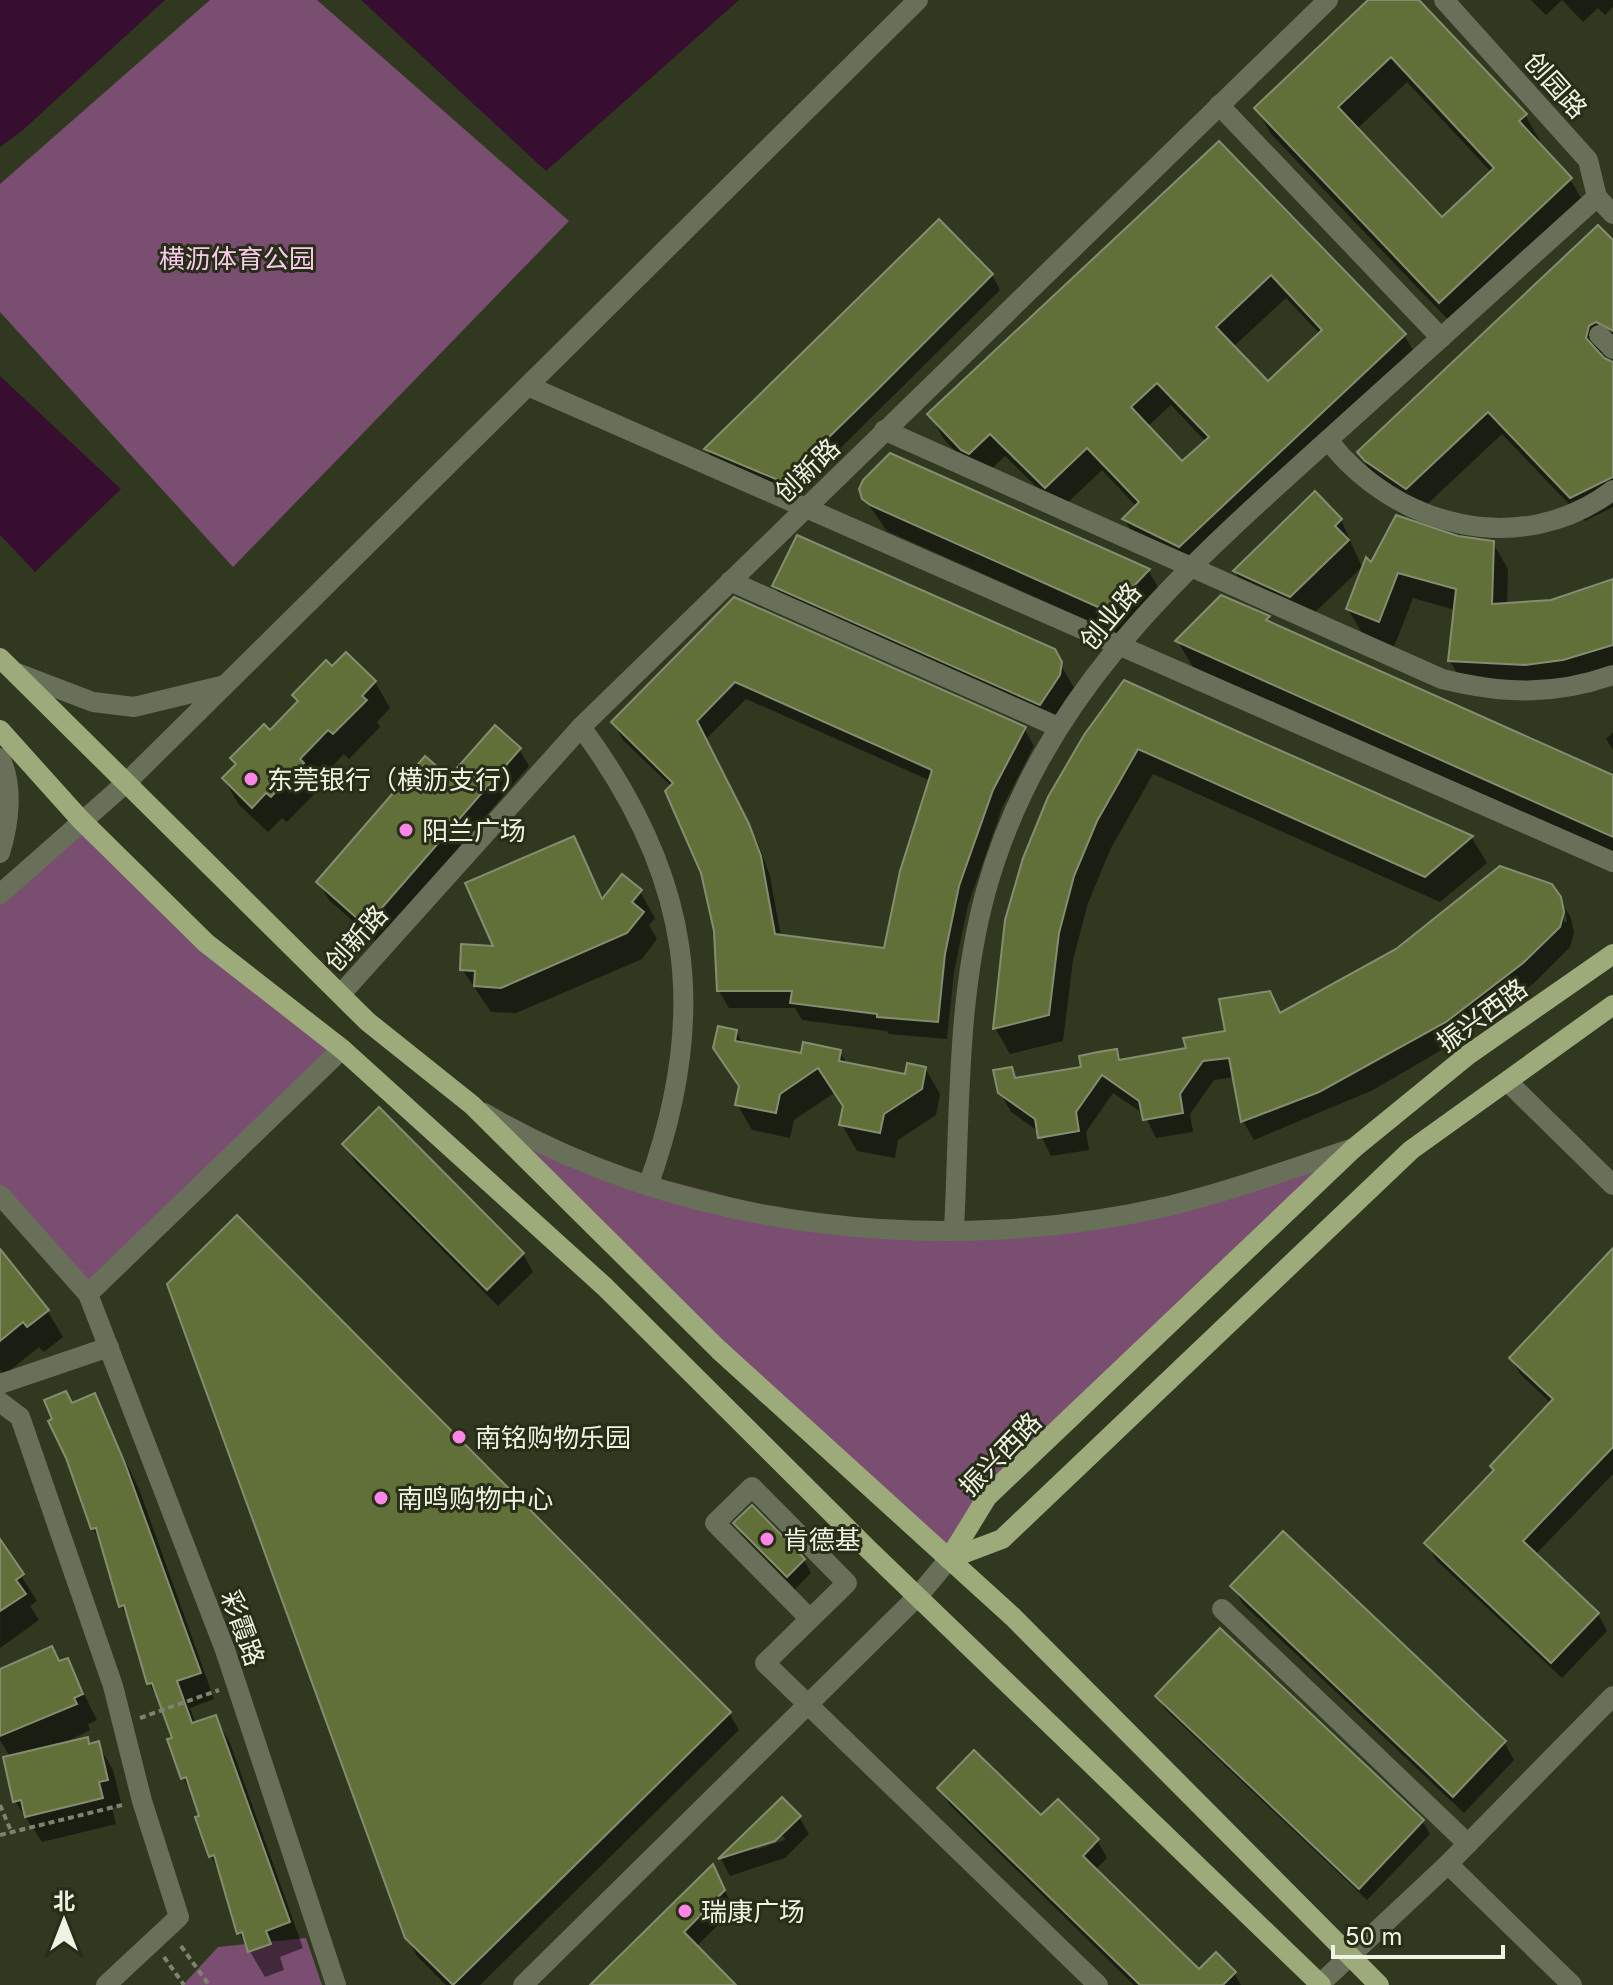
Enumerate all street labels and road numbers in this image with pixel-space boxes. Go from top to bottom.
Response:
street label: 创园路 [1518,46,1594,124]
street label: 创新路 [768,432,846,508]
street label: 创业路 [1073,576,1147,656]
street label: 创新路 [318,899,394,977]
street label: 振兴西路 [1431,972,1533,1058]
street label: 振兴西路 [953,1406,1047,1502]
street label: 彩霞路 [215,1586,271,1670]

